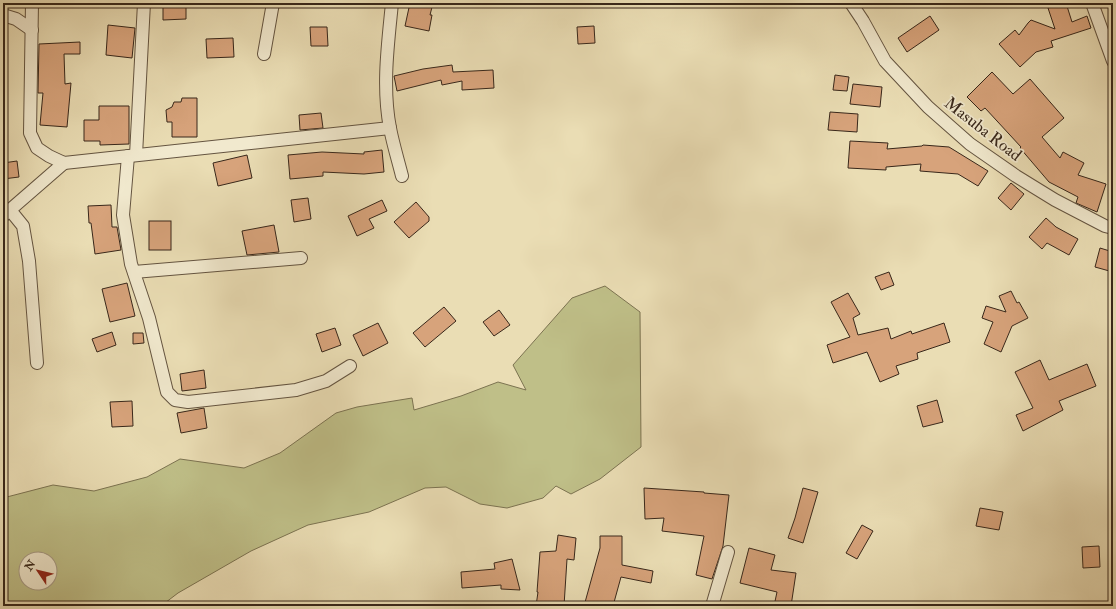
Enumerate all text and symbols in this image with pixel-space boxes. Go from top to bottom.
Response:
street label: Masuba Road [940,92,1026,166]
north arrow [18,551,58,591]
text: N [21,557,39,574]

